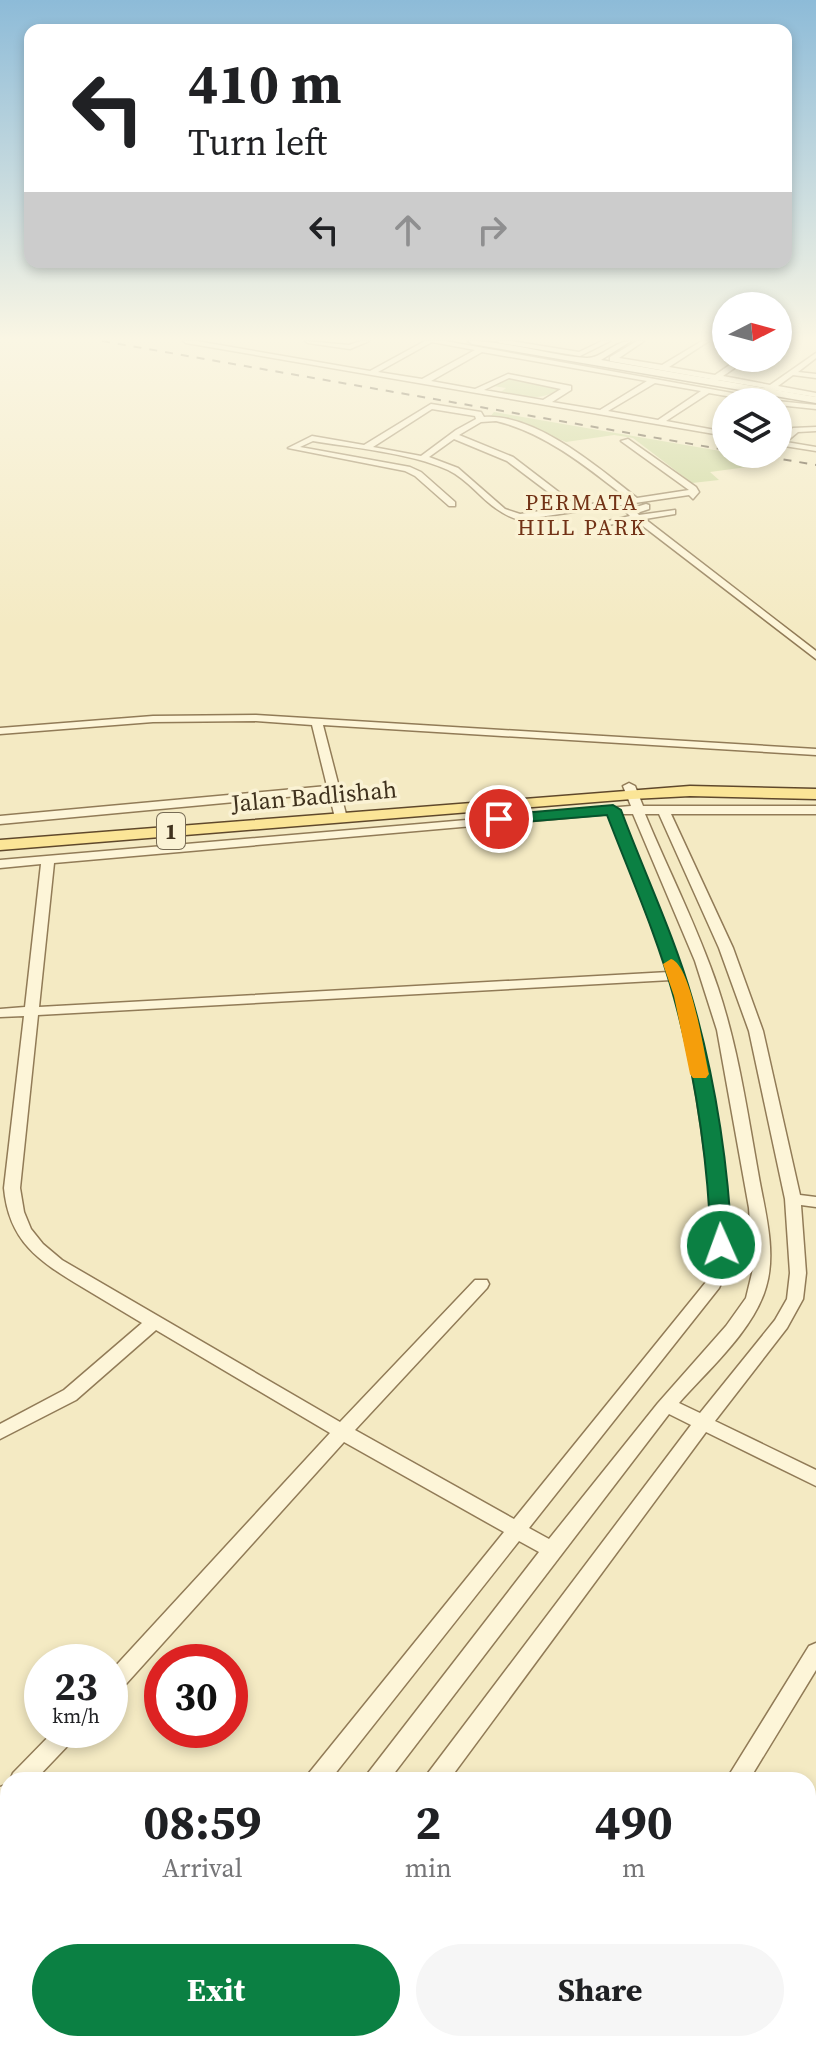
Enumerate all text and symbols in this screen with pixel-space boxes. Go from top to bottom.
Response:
text: 410 m [188,45,342,122]
icon: left [56,56,160,160]
text: Turn left [188,118,327,167]
icon: left [302,208,346,252]
icon: ahead [386,208,430,252]
icon: right [470,208,514,252]
north arrow [712,292,792,372]
map controls [712,292,792,468]
button: layers [712,388,792,468]
district label: PERMATA HILL PARK [517,487,647,542]
street label: Jalan Badlishah [229,772,398,820]
pin [465,785,533,853]
icon: arrive [477,797,521,841]
road number: 1 [157,813,185,849]
position arrow [679,1203,763,1287]
speed limit sign: 30 [144,1644,248,1748]
text: 23 [54,1659,98,1713]
text: km/h [52,1702,100,1730]
text: 08:59 [143,1789,262,1855]
text: 2 [415,1789,441,1855]
text: 490 [595,1789,673,1855]
text: Arrival [162,1850,243,1886]
text: min [405,1850,452,1886]
text: m [622,1850,646,1886]
button: Exit [32,1944,400,2036]
button: Share [416,1944,784,2036]

